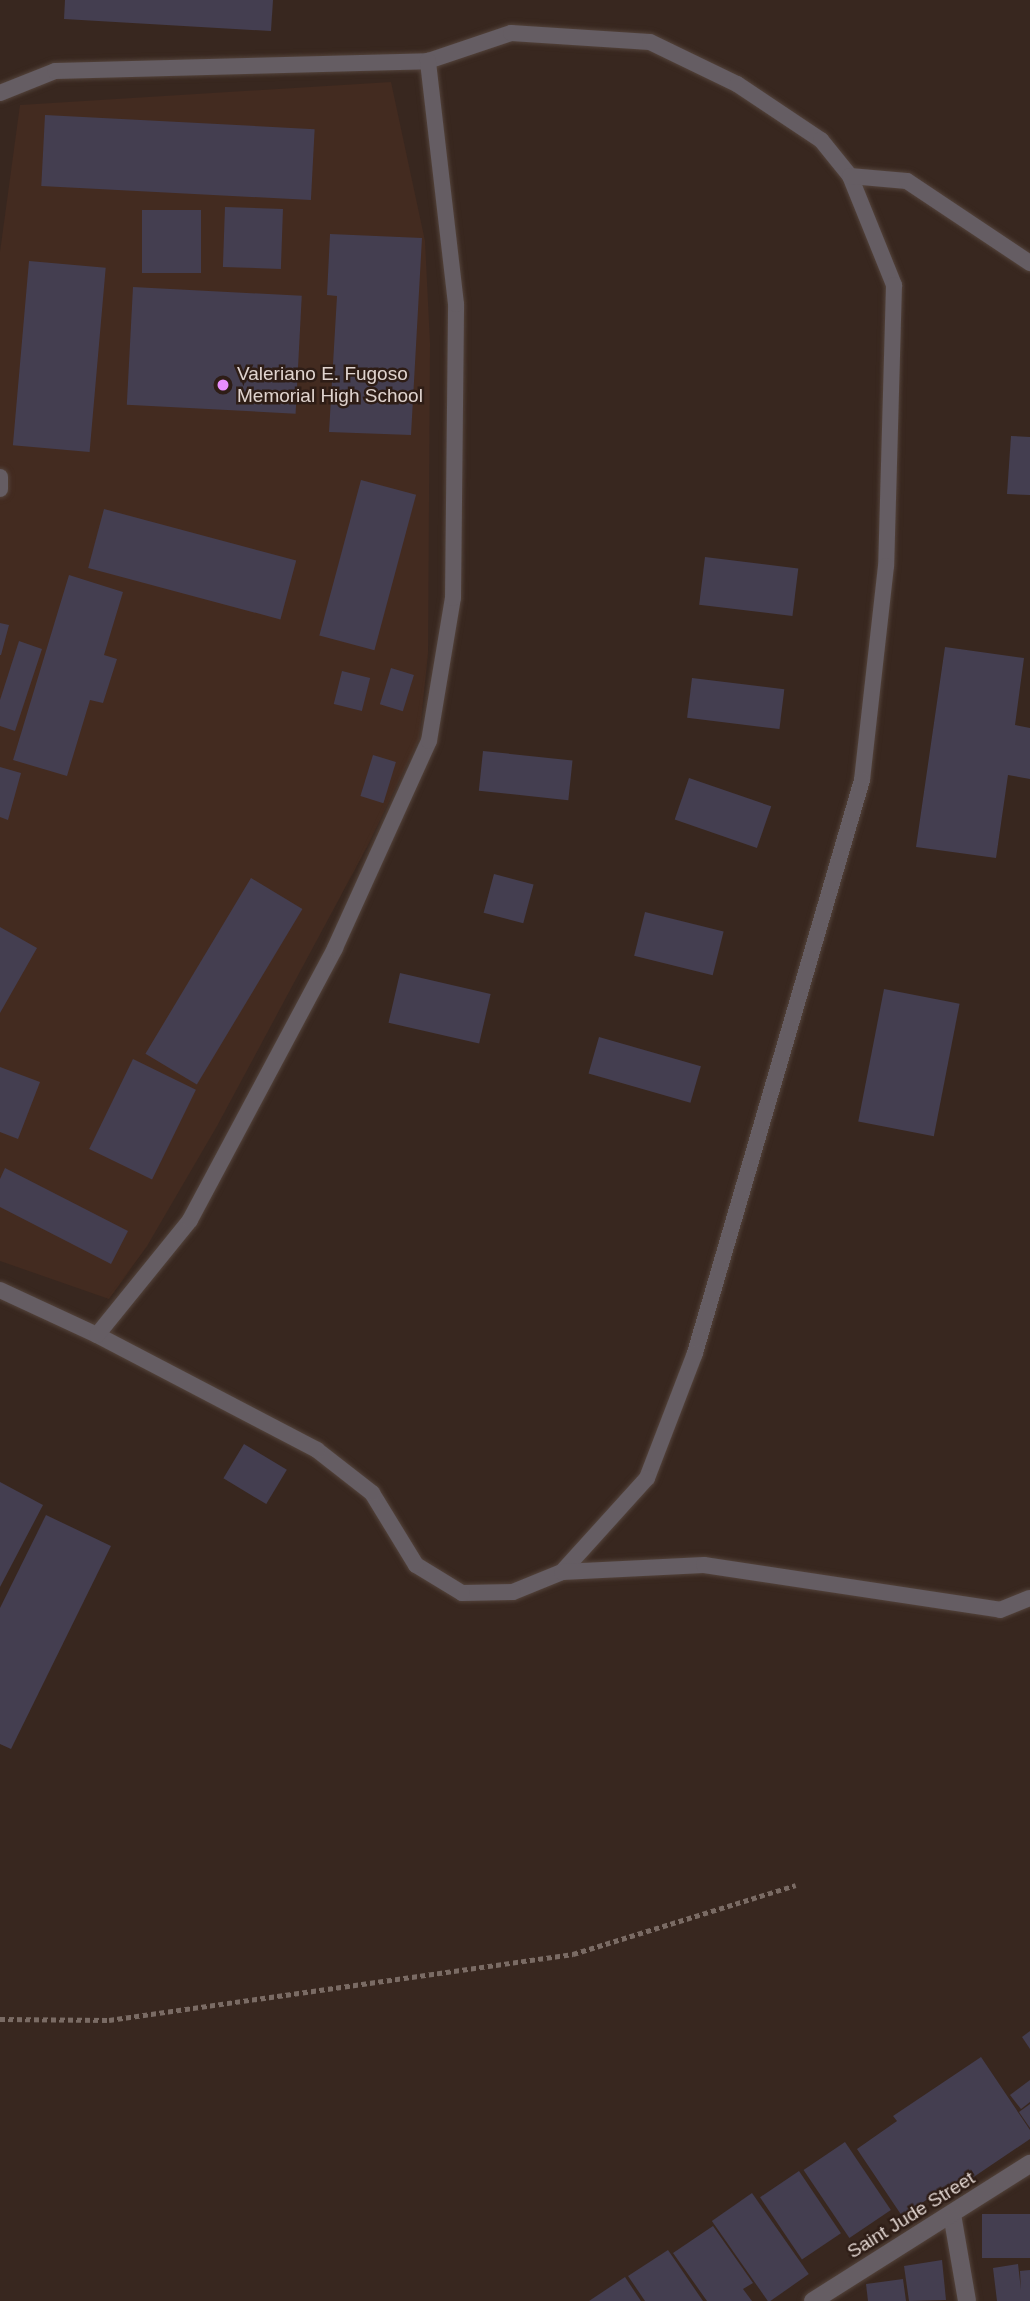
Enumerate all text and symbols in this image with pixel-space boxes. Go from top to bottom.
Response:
place label: Valeriano E. Fugoso Memorial High School [237,363,423,407]
marker: Valeriano E. Fugoso Memorial High School [215,377,231,393]
street label: Saint Jude Street [843,2167,979,2263]

